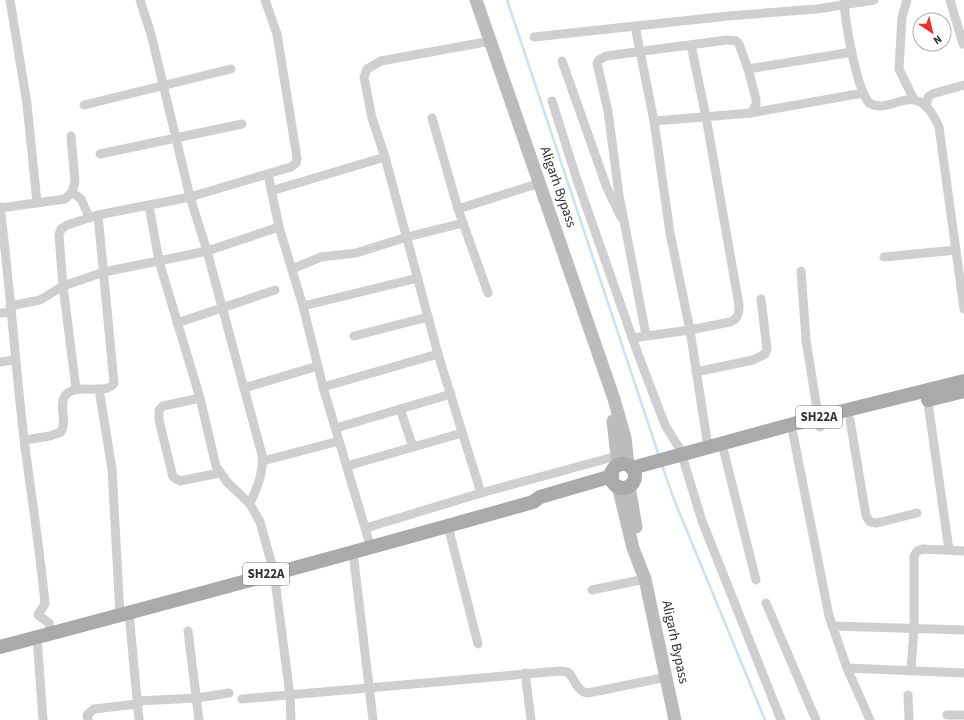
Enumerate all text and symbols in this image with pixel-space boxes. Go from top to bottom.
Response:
north arrow [912,12,952,52]
text: N [930,32,945,48]
street label: Aligarh Bypass [535,144,581,230]
road number: SH22A [796,406,842,428]
road number: SH22A [243,563,289,585]
street label: Aligarh Bypass [656,598,694,686]

